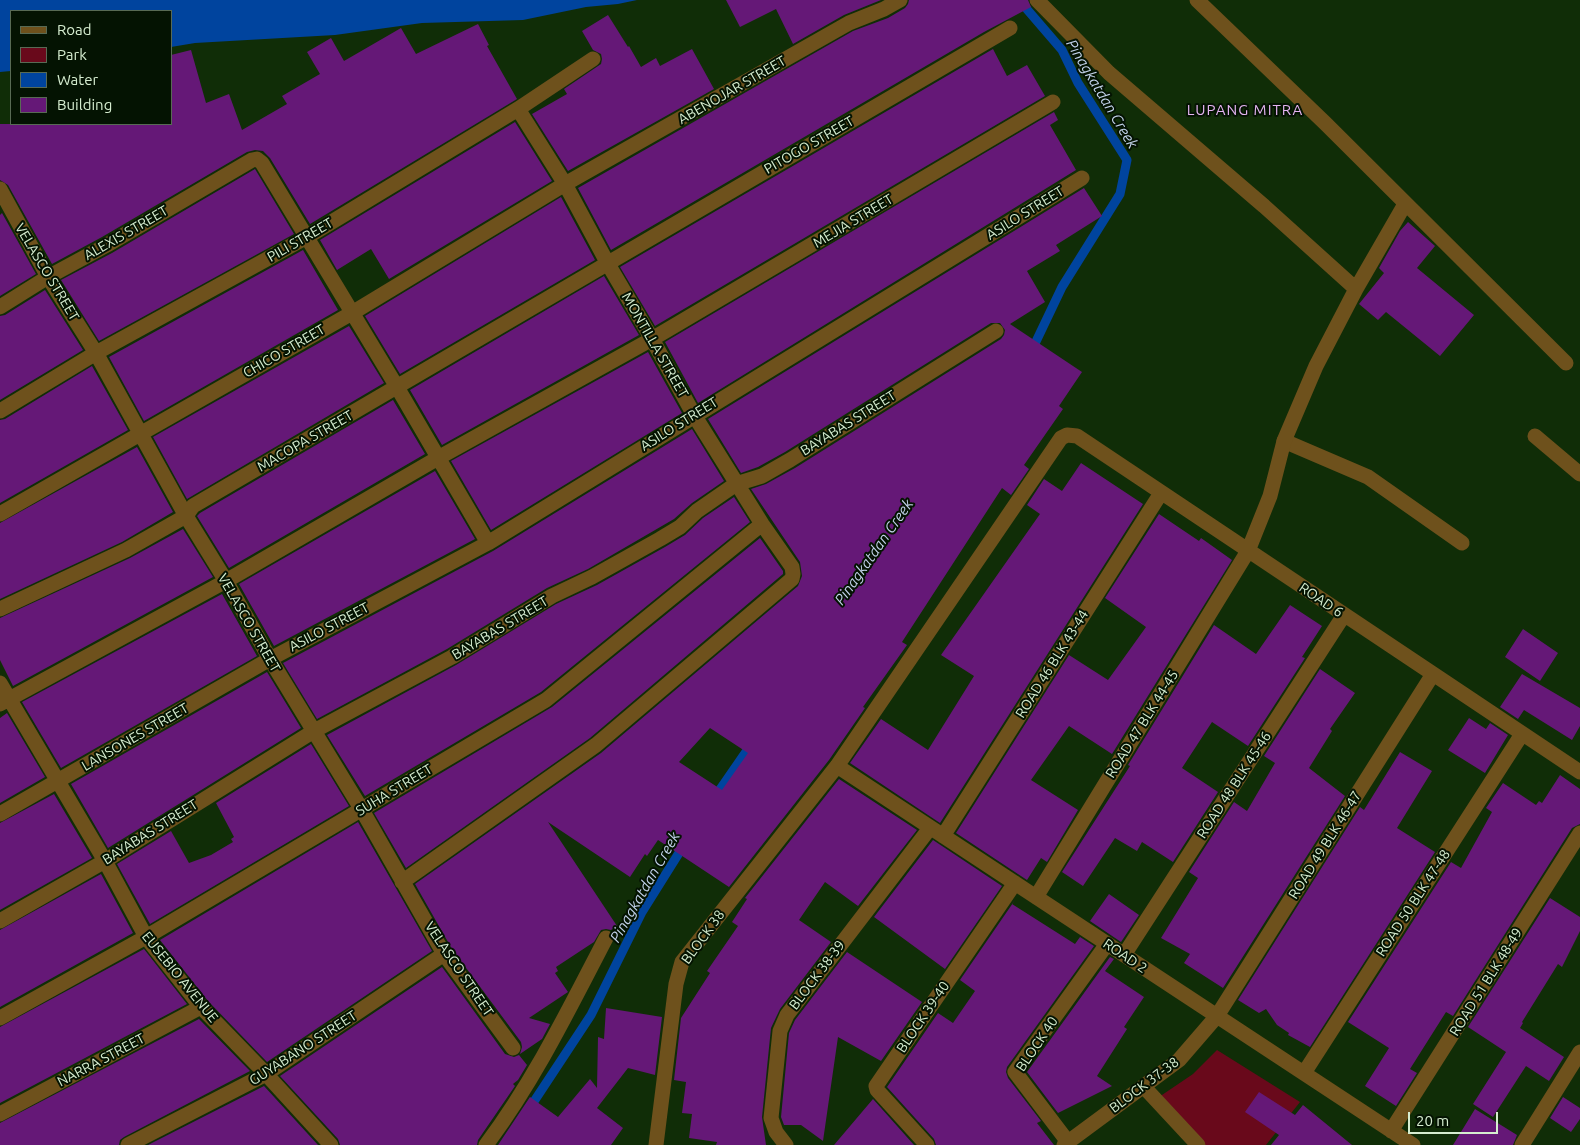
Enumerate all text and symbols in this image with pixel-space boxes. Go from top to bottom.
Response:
legend [10,10,172,125]
text: Road [57,21,92,38]
water label: Pinagkatdan Creek [1062,36,1142,152]
text: Park [57,46,87,63]
street label: ABENOJAR STREET [675,52,789,128]
text: Water [57,71,98,88]
text: Building [57,96,112,113]
district label: LUPANG MITRA [1185,101,1305,119]
street label: PITOGO STREET [761,112,857,178]
street label: ASILO STREET [983,182,1067,244]
street label: MEJIA STREET [810,191,896,251]
street label: ALEXIS STREET [81,202,171,264]
street label: PILI STREET [264,214,336,266]
street label: VELASCO STREET [11,220,83,324]
street label: MONTILLA STREET [618,289,692,401]
street label: CHICO STREET [240,321,328,381]
street label: BAYABAS STREET [797,387,899,459]
street label: ASILO STREET [637,393,721,455]
street label: MACOPA STREET [254,407,356,475]
water label: Pinagkatdan Creek [831,496,917,608]
street label: VELASCO STREET [214,571,284,675]
street label: ROAD 6 [1296,579,1346,621]
street label: BAYABAS STREET [449,593,551,663]
street label: ASILO STREET [286,599,372,655]
street label: ROAD 46 BLK 43-44 [1012,607,1092,721]
street label: ROAD 47 BLK 44-45 [1102,667,1182,781]
street label: LANSONES STREET [79,700,191,774]
street label: ROAD 48 BLK 45-46 [1193,728,1275,842]
street label: SUHA STREET [353,761,435,819]
street label: ROAD 49 BLK 46-47 [1285,788,1365,902]
street label: BAYABAS STREET [99,796,201,868]
water label: Pinagkatdan Creek [606,829,684,945]
street label: ROAD 50 BLK 47-48 [1372,846,1454,960]
street label: BLOCK 38 [678,907,728,967]
street label: VELASCO STREET [421,918,497,1020]
street label: ROAD 51 BLK 48-49 [1446,925,1526,1039]
street label: EUSEBIO AVENUE [138,928,222,1026]
street label: ROAD 2 [1100,935,1150,977]
street label: BLOCK 38-39 [786,937,848,1013]
street label: BLOCK 39-40 [893,978,953,1056]
street label: GUYABANO STREET [246,1007,360,1089]
street label: BLOCK 40 [1013,1013,1061,1075]
street label: NARRA STREET [54,1030,148,1090]
street label: BLOCK 37-38 [1106,1054,1182,1116]
scale bar [1410,1102,1500,1134]
text: 20 m [1416,1112,1449,1129]

